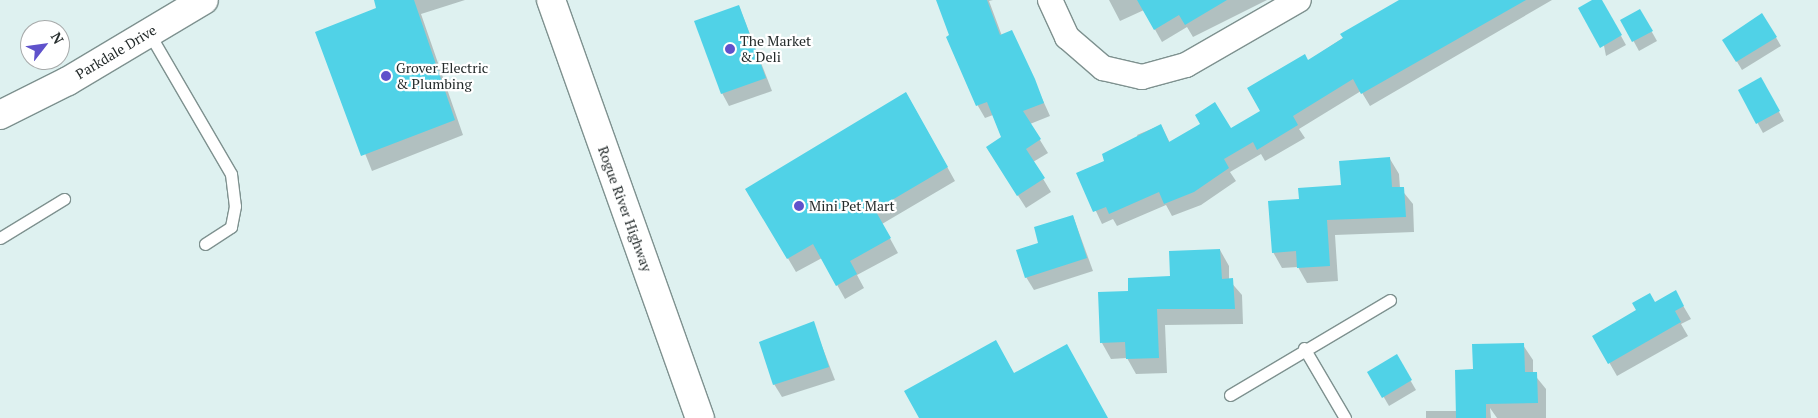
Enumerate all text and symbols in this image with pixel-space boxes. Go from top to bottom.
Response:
north arrow [20,20,70,70]
street label: Parkdale Drive [73,21,159,83]
text: N [47,28,68,47]
place label: The Market & Deli [740,33,811,65]
marker: The Market & Deli [724,43,736,55]
place label: Grover Electric & Plumbing [396,60,488,92]
marker: Grover Electric & Plumbing [380,70,392,82]
street label: Rogue River Highway [594,144,656,274]
place label: Mini Pet Mart [809,198,895,214]
marker: Mini Pet Mart [793,200,805,212]

